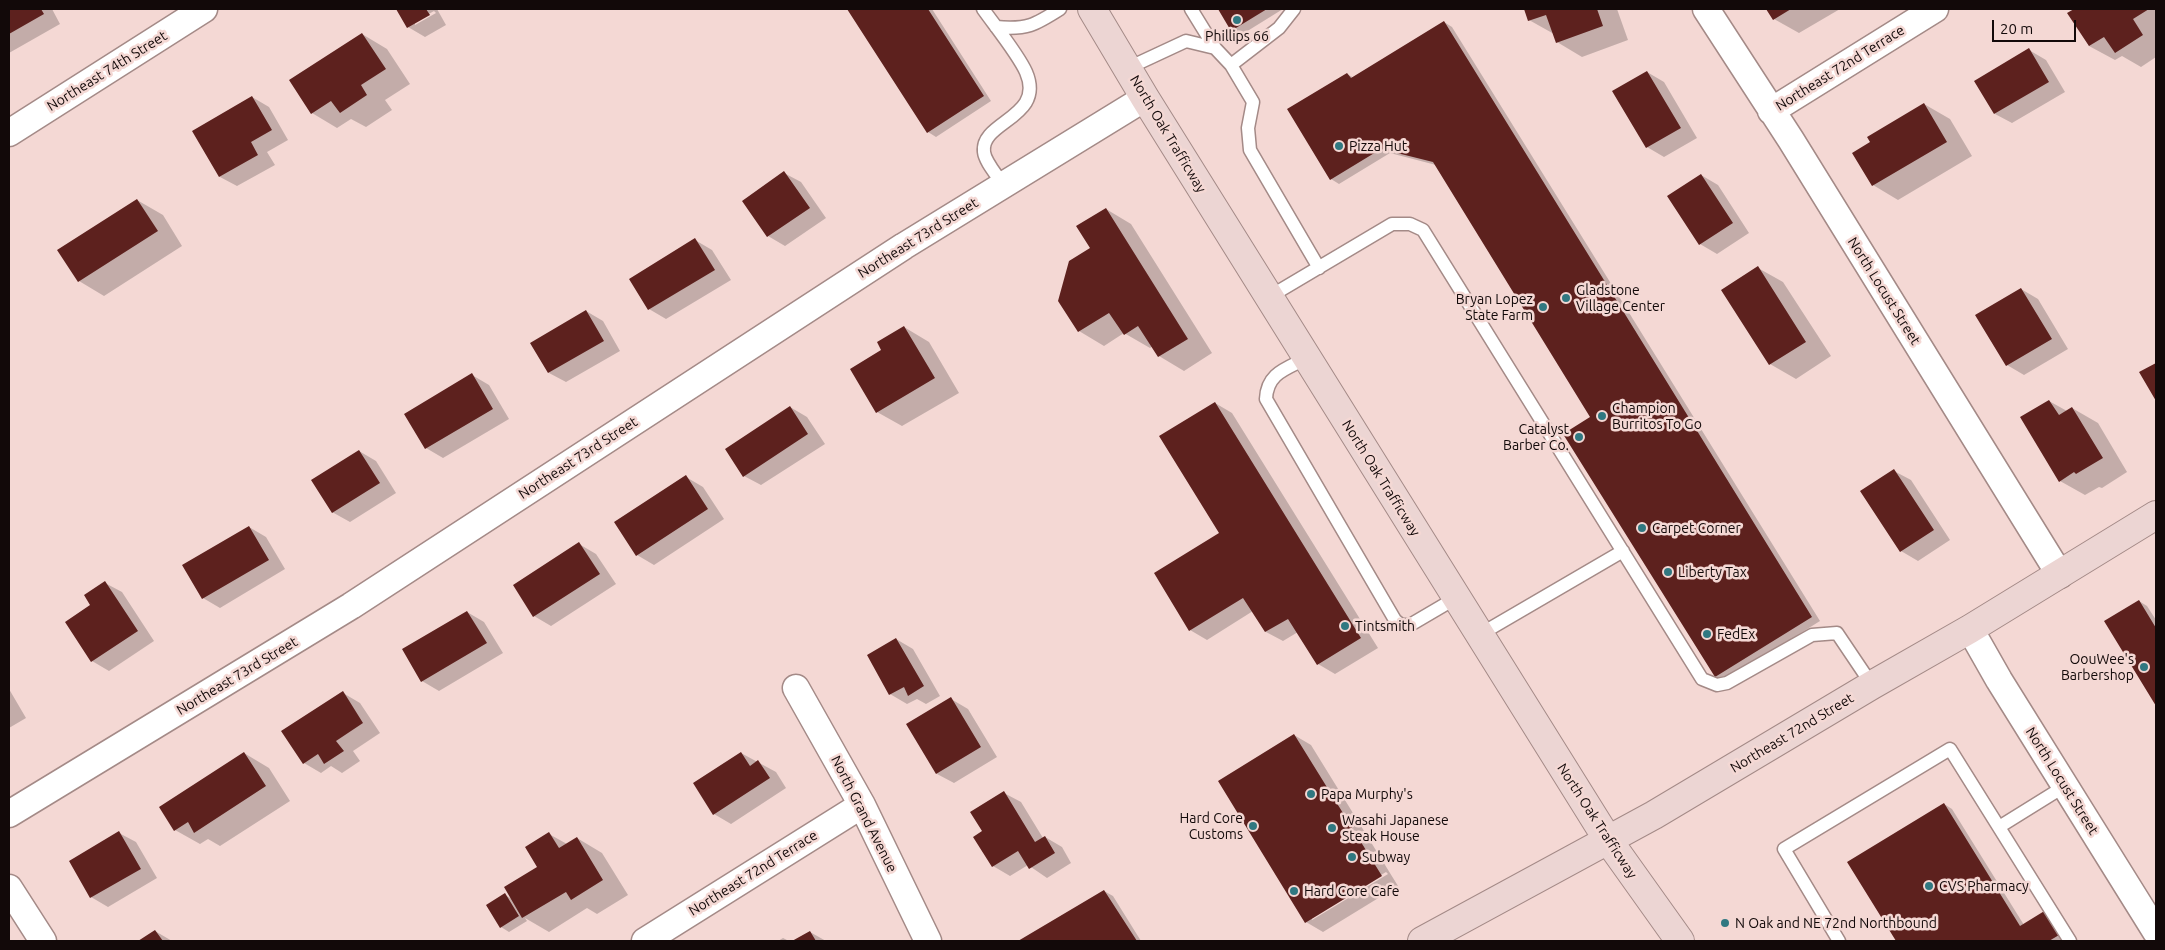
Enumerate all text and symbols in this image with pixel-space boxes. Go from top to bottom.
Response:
scale bar [1995,10,2079,42]
marker: Phillips 66 [1231,14,1243,26]
text: 20 m [2000,20,2033,37]
street label: Northeast 72nd Terrace [1772,21,1908,115]
street label: Northeast 74th Street [44,27,170,115]
place label: Phillips 66 [1205,28,1269,44]
street label: North Oak Trafficway [1126,72,1210,196]
place label: Pizza Hut [1349,138,1407,154]
marker: Pizza Hut [1333,140,1345,152]
street label: Northeast 73rd Street [855,194,981,282]
street label: North Locust Street [1844,234,1924,348]
place label: Gladstone Village Center [1576,282,1665,314]
place label: Bryan Lopez State Farm [1456,291,1533,324]
marker: Gladstone Village Center [1560,292,1572,304]
marker: Bryan Lopez State Farm [1537,301,1549,313]
place label: Champion Burritos To Go [1612,400,1702,432]
marker: Champion Burritos To Go [1596,410,1608,422]
street label: Northeast 73rd Street [515,413,641,503]
street label: North Oak Trafficway [1338,417,1424,539]
place label: Catalyst Barber Co. [1503,421,1569,454]
marker: Catalyst Barber Co. [1573,431,1585,443]
place label: Carpet Corner [1652,520,1741,536]
marker: Carpet Corner [1636,522,1648,534]
place label: Liberty Tax [1678,564,1747,580]
marker: Liberty Tax [1662,566,1674,578]
place label: Tintsmith [1355,618,1415,634]
marker: Tintsmith [1339,620,1351,632]
place label: FedEx [1717,626,1755,642]
marker: FedEx [1701,628,1713,640]
street label: Northeast 73rd Street [173,633,301,719]
place label: OouWee's Barbershop [2061,651,2134,684]
marker: OouWee's Barbershop [2138,661,2150,673]
street label: Northeast 72nd Street [1727,689,1857,777]
street label: North Locust Street [2022,724,2102,838]
street label: North Grand Avenue [827,753,901,875]
street label: North Oak Trafficway [1554,760,1640,882]
place label: Papa Murphy's [1321,786,1413,802]
marker: Papa Murphy's [1305,788,1317,800]
place label: Hard Core Customs [1180,810,1243,842]
place label: Wasahi Japanese Steak House [1342,812,1449,844]
marker: Hard Core Customs [1247,820,1259,832]
marker: Wasahi Japanese Steak House [1326,822,1338,834]
street label: Northeast 72nd Terrace [685,826,821,920]
place label: Subway [1362,849,1410,865]
marker: Subway [1346,851,1358,863]
place label: CVS Pharmacy [1939,878,2029,894]
marker: CVS Pharmacy [1923,880,1935,892]
place label: Hard Core Cafe [1304,883,1399,899]
marker: Hard Core Cafe [1288,885,1300,897]
place label: N Oak and NE 72nd Northbound [1735,915,1937,931]
marker: N Oak and NE 72nd Northbound [1719,917,1731,929]

